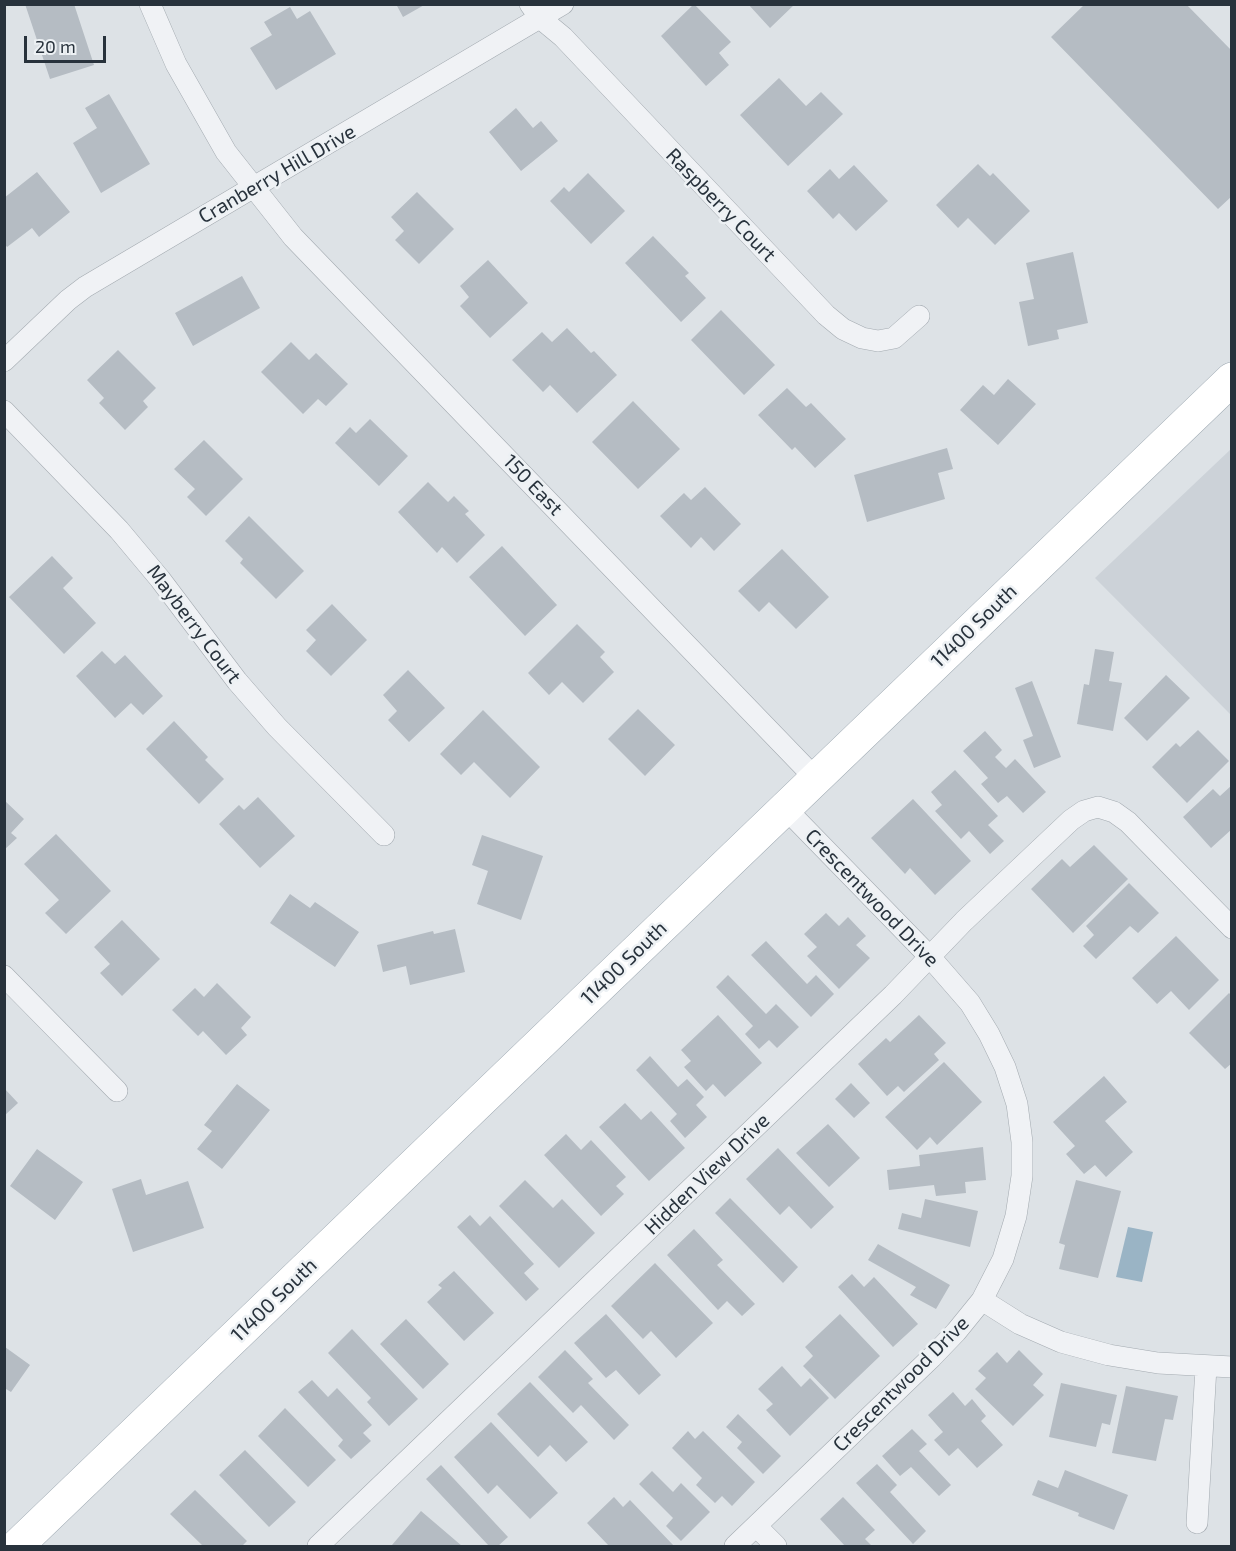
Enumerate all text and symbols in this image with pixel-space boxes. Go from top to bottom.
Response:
scale bar [27,24,110,62]
text: 20 m [35,35,76,57]
street label: Cranberry Hill Drive [194,119,360,229]
street label: Raspberry Court [661,143,781,267]
street label: 150 East [498,450,568,520]
street label: Mayberry Court [142,560,246,688]
street label: 11400 South [926,579,1022,673]
street label: Crescentwood Drive [800,824,944,972]
street label: 11400 South [576,916,672,1010]
street label: Hidden View Drive [640,1108,774,1240]
street label: 11400 South [226,1253,322,1347]
street label: Crescentwood Drive [828,1311,974,1457]

